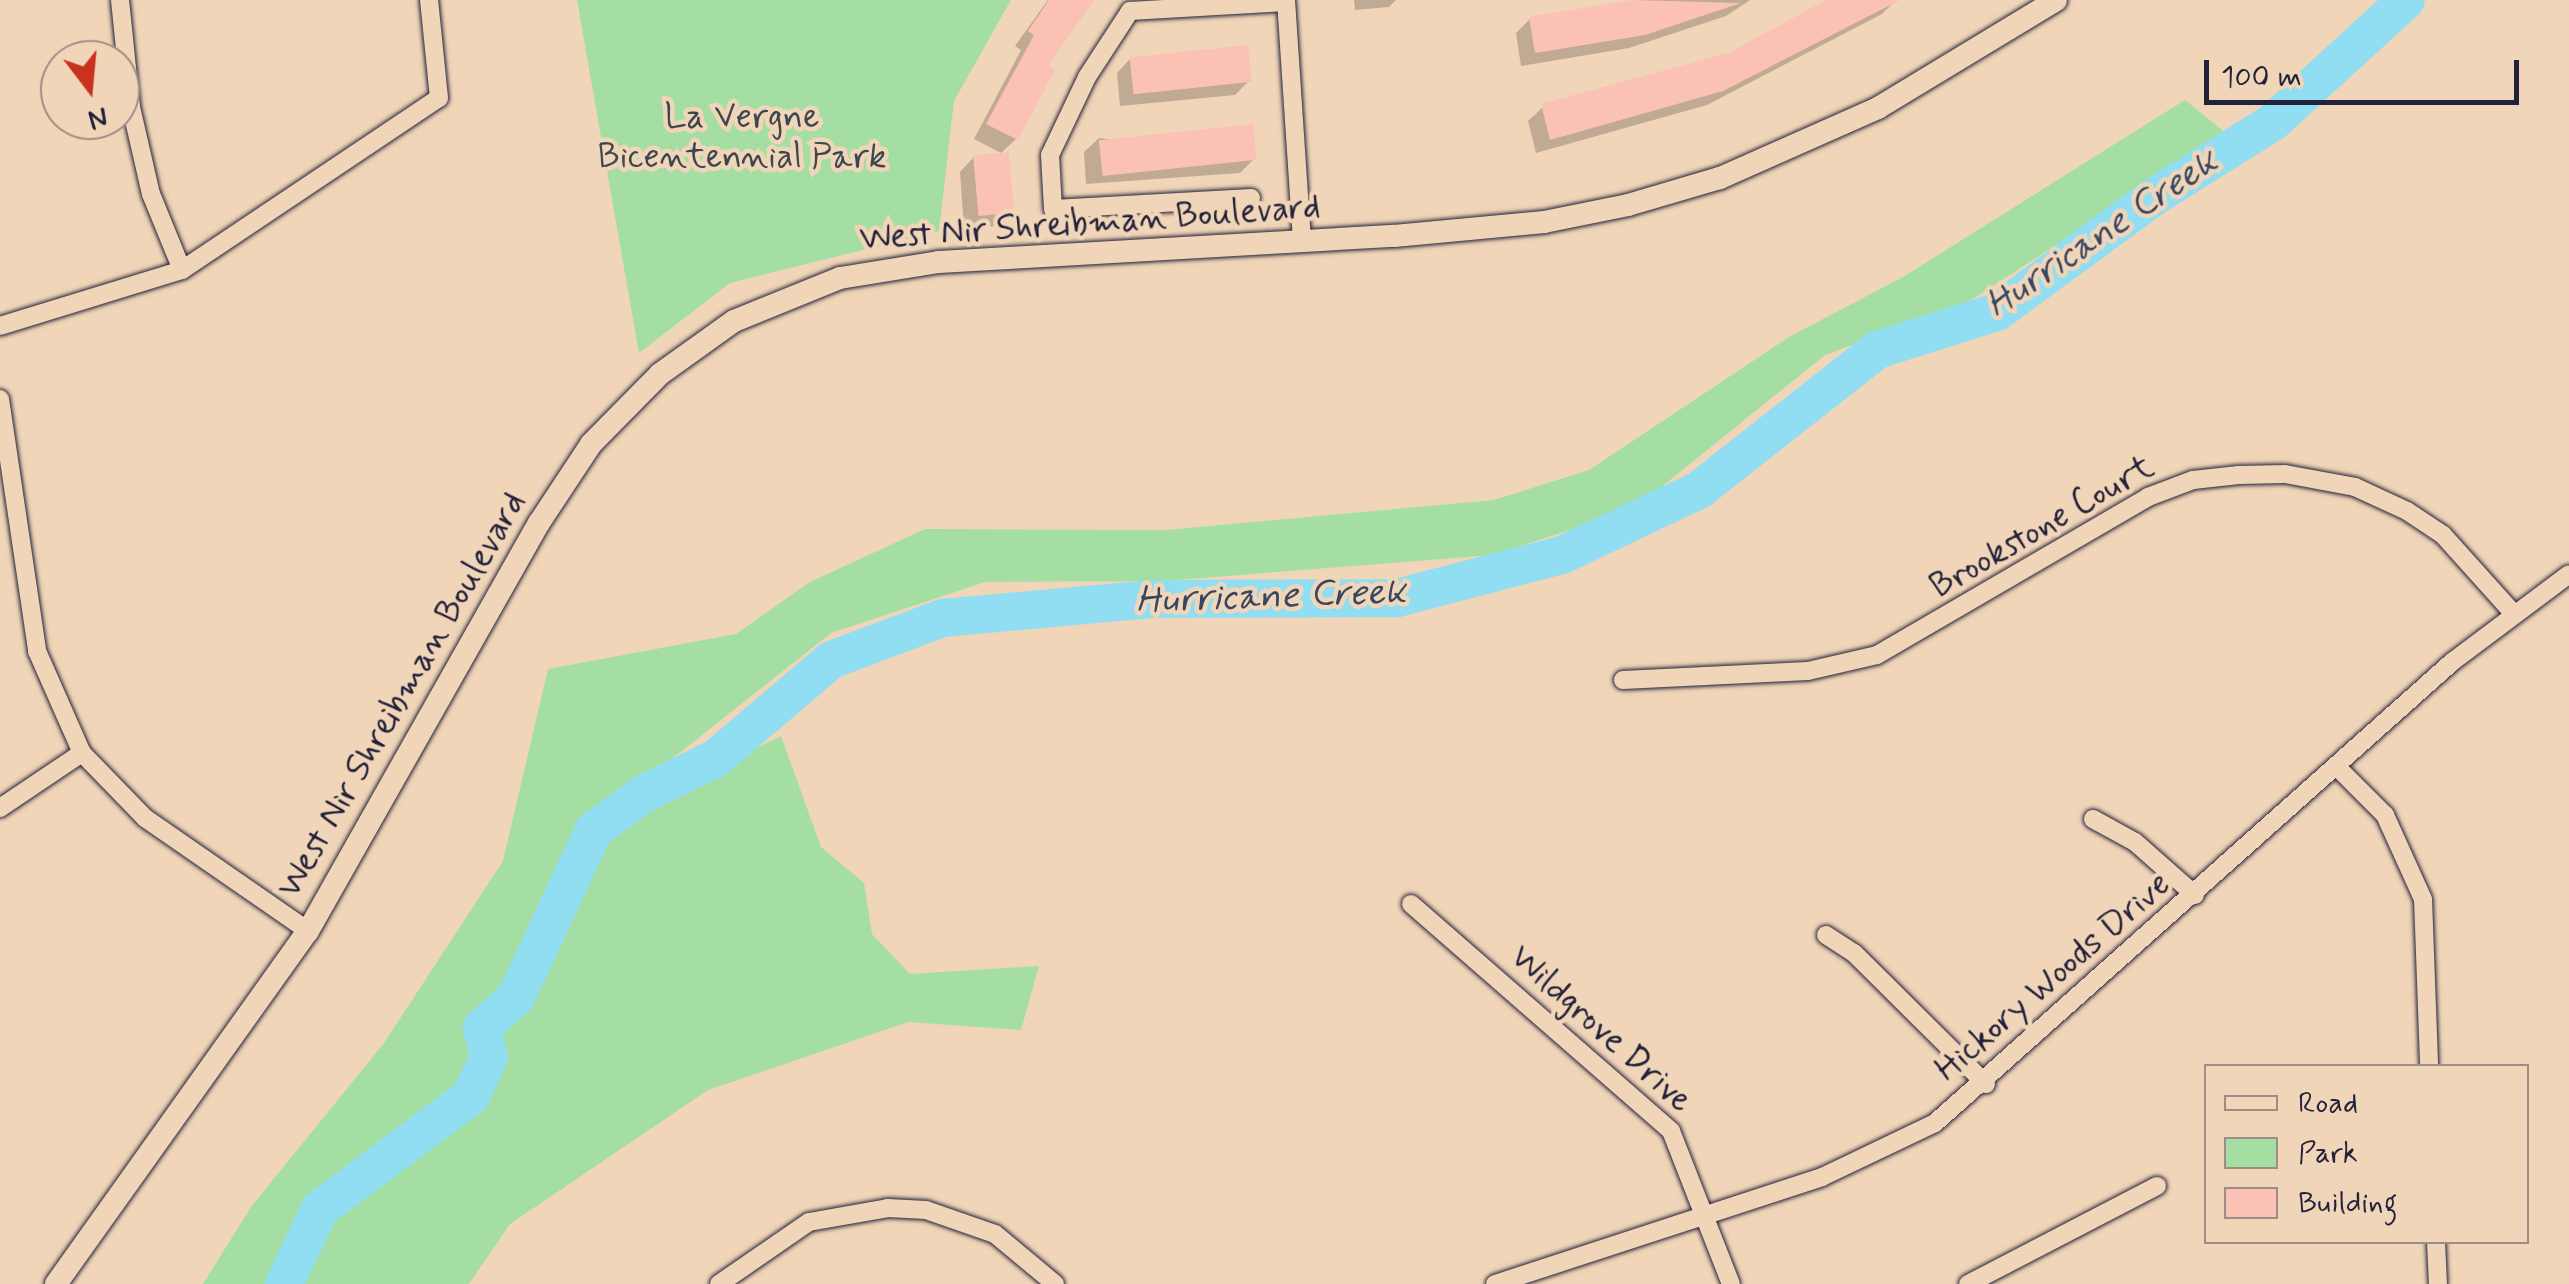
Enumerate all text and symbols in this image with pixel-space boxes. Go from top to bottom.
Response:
north arrow [40,40,140,140]
scale bar [2209,40,2524,102]
text: 100 m [2221,58,2302,97]
park label: La Vergne Bicentennial Park [600,96,884,178]
text: N [84,97,112,138]
water label: Hurricane Creek [1978,140,2226,328]
street label: West Nir Shreibman Boulevard [860,186,1320,260]
street label: Brookstone Court [1924,447,2160,607]
street label: West Nir Shreibman Boulevard [269,486,535,904]
water label: Hurricane Creek [1136,570,1406,624]
street label: Hickory Woods Drive [1927,864,2179,1090]
street label: Wildgrove Drive [1502,937,1700,1121]
legend [2204,1064,2529,1244]
text: Road [2298,1084,2358,1123]
text: Park [2298,1134,2358,1173]
text: Building [2298,1184,2397,1223]

